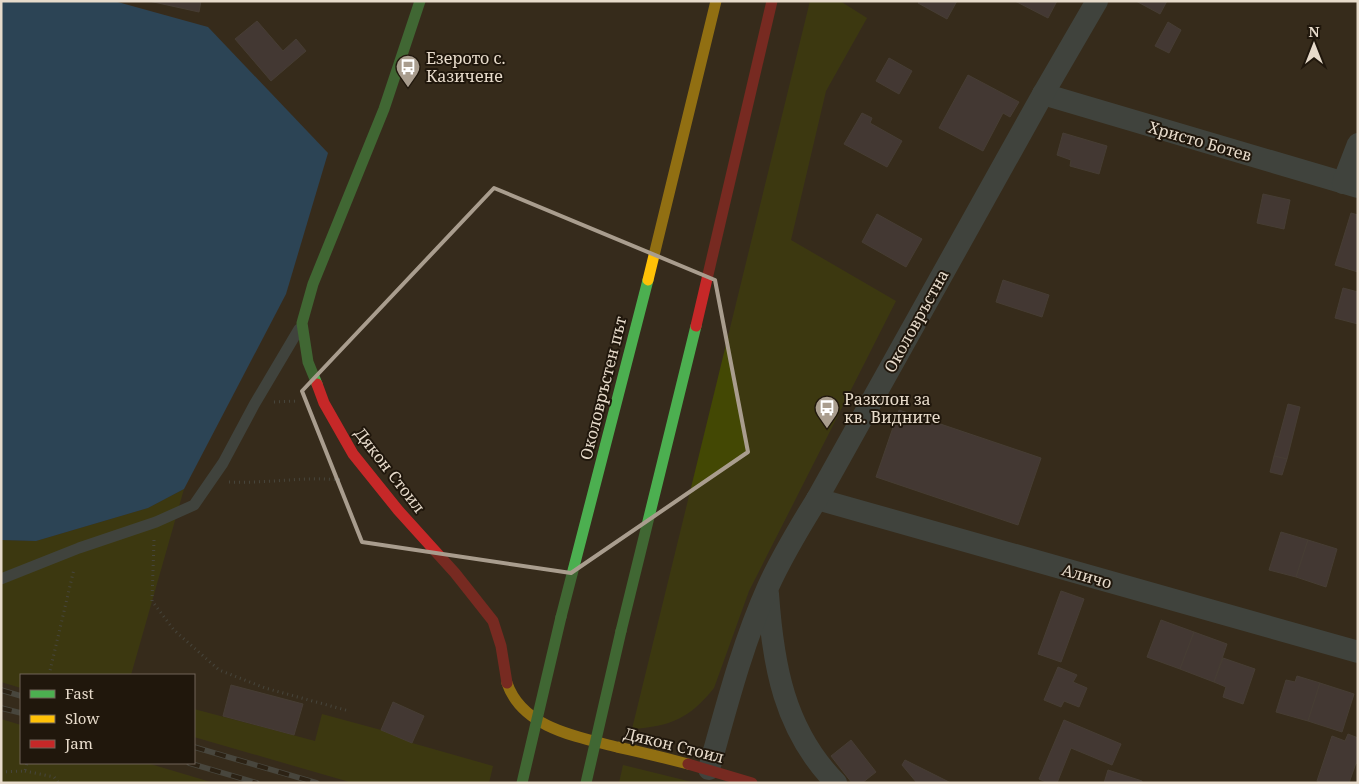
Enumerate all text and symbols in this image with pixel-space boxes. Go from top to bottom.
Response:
north arrow [1289,20,1339,70]
text: N [1308,22,1320,41]
place label: Езерото с. Казичене [426,47,505,87]
bus stop icon: Езерото с. Казичене [395,54,421,88]
street label: Христо Ботев [1146,116,1254,166]
street label: Околовръстна [879,265,953,377]
street label: Околовръстен път [575,313,632,462]
place label: Разклон за кв. Видните [844,388,940,428]
bus stop icon: Разклон за кв. Видните [814,395,840,429]
street label: Дякон Стоил [350,423,430,517]
street label: Аличо [1059,558,1115,594]
legend [20,674,195,764]
text: Fast [65,683,94,703]
text: Slow [65,708,99,728]
street label: Дякон Стоил [621,722,727,768]
text: Jam [64,733,93,753]

